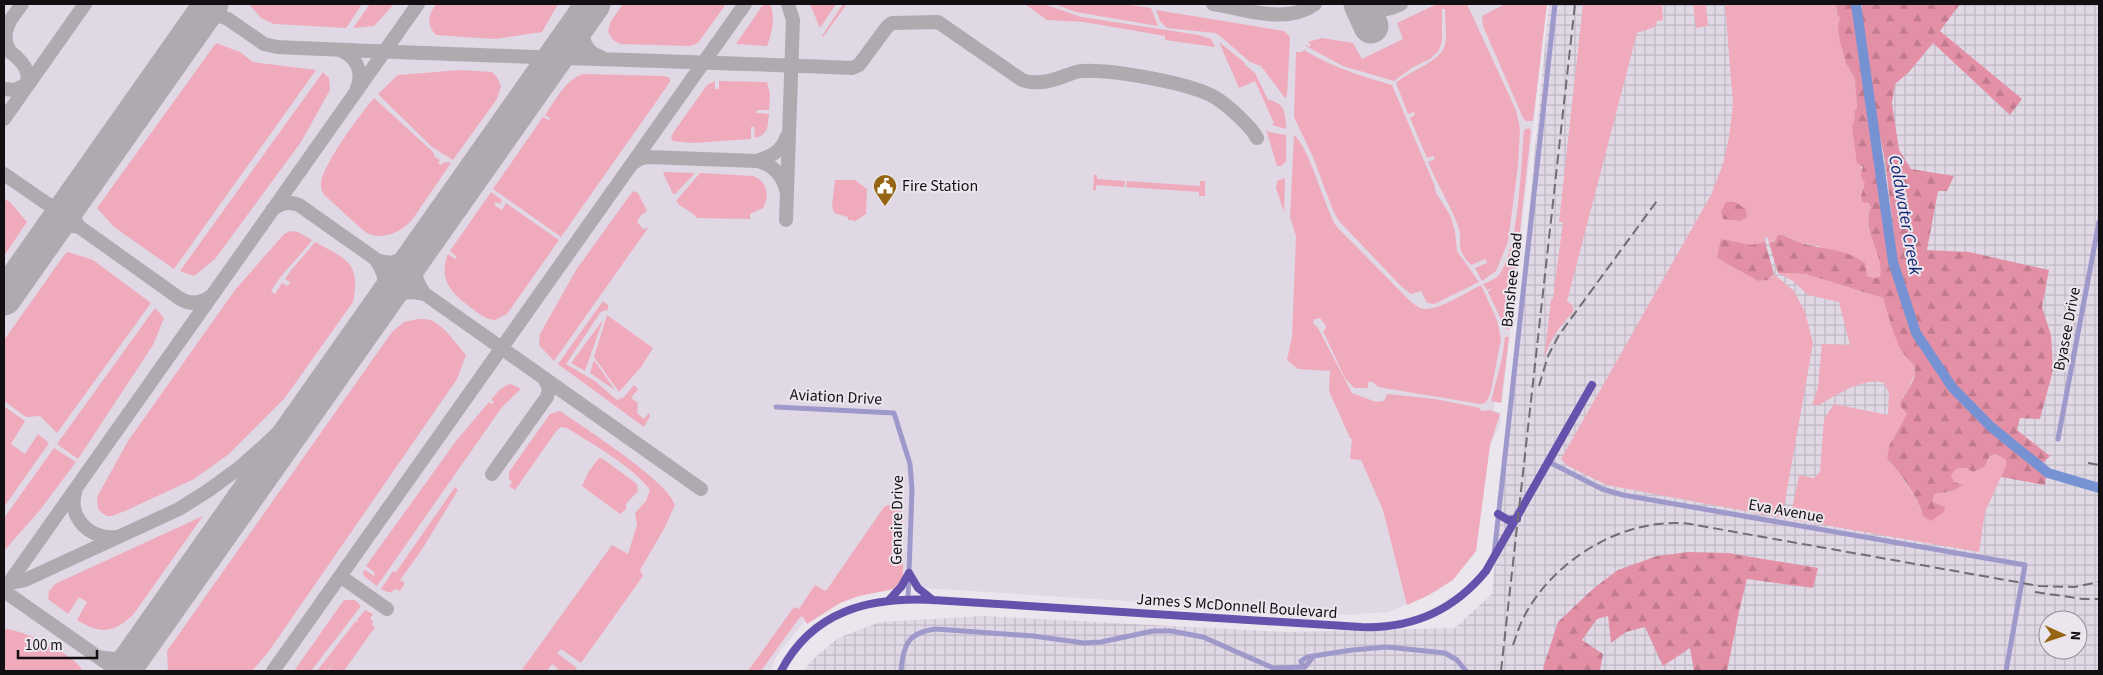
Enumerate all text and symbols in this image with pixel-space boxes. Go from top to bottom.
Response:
water label: Coldwater Creek [1882,153,1928,277]
public building icon: Fire Station [872,173,898,207]
place label: Fire Station [902,175,978,197]
street label: Banshee Road [1496,232,1528,328]
street label: Byasee Drive [2048,285,2086,373]
street label: Aviation Drive [789,384,883,410]
street label: Genaire Drive [885,475,909,565]
street label: Eva Avenue [1747,494,1825,528]
street label: James S McDonnell Boulevard [1136,588,1338,624]
north arrow [2038,610,2088,660]
scale bar [18,628,96,660]
text: N [2065,630,2085,641]
text: 100 m [25,635,63,656]

